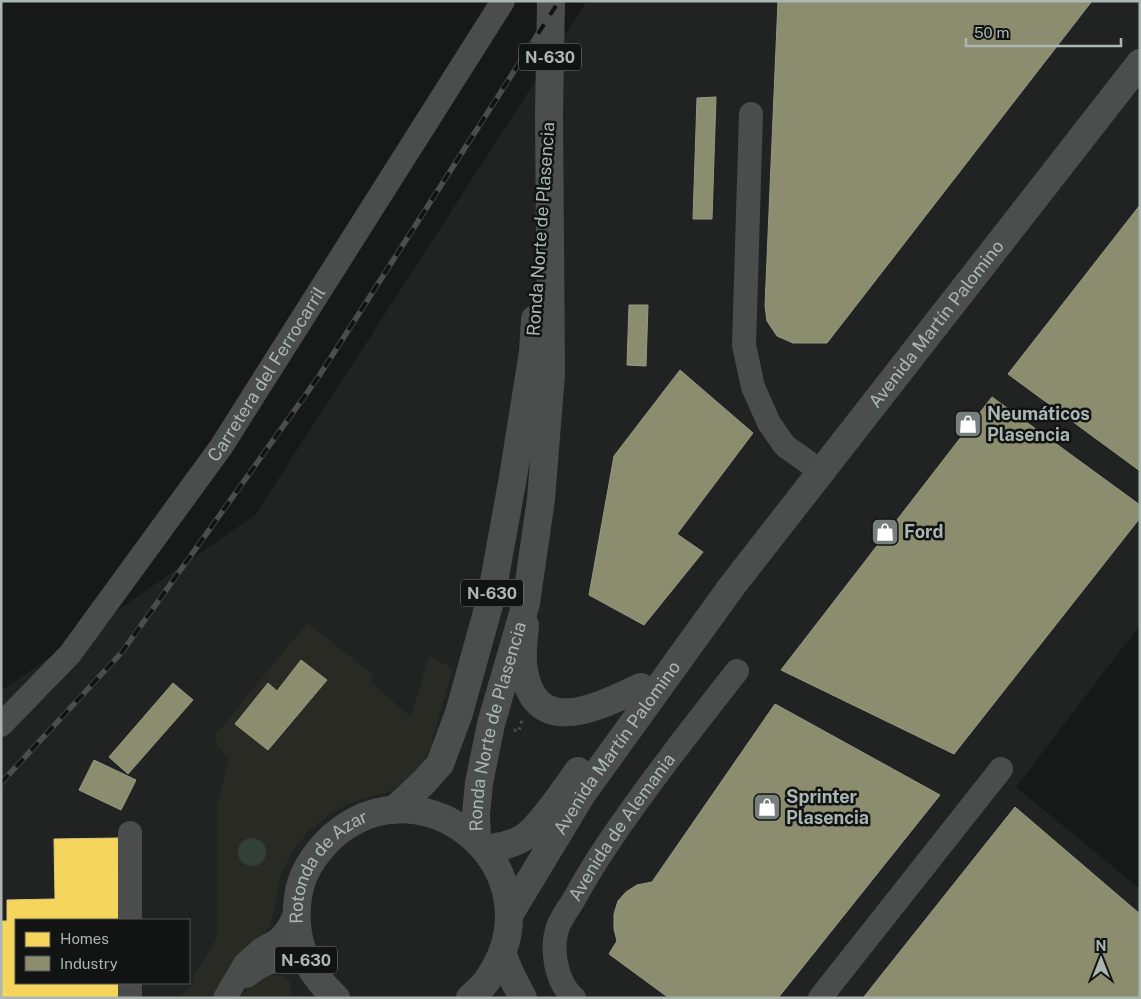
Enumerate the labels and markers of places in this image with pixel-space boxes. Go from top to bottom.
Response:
place label: Neumáticos Plasencia [987,403,1090,445]
shop icon: Neumáticos Plasencia [953,409,983,439]
shop icon: Ford [870,517,900,547]
place label: Ford [904,521,943,542]
place label: Sprinter Plasencia [786,786,869,828]
shop icon: Sprinter Plasencia [752,792,782,822]

